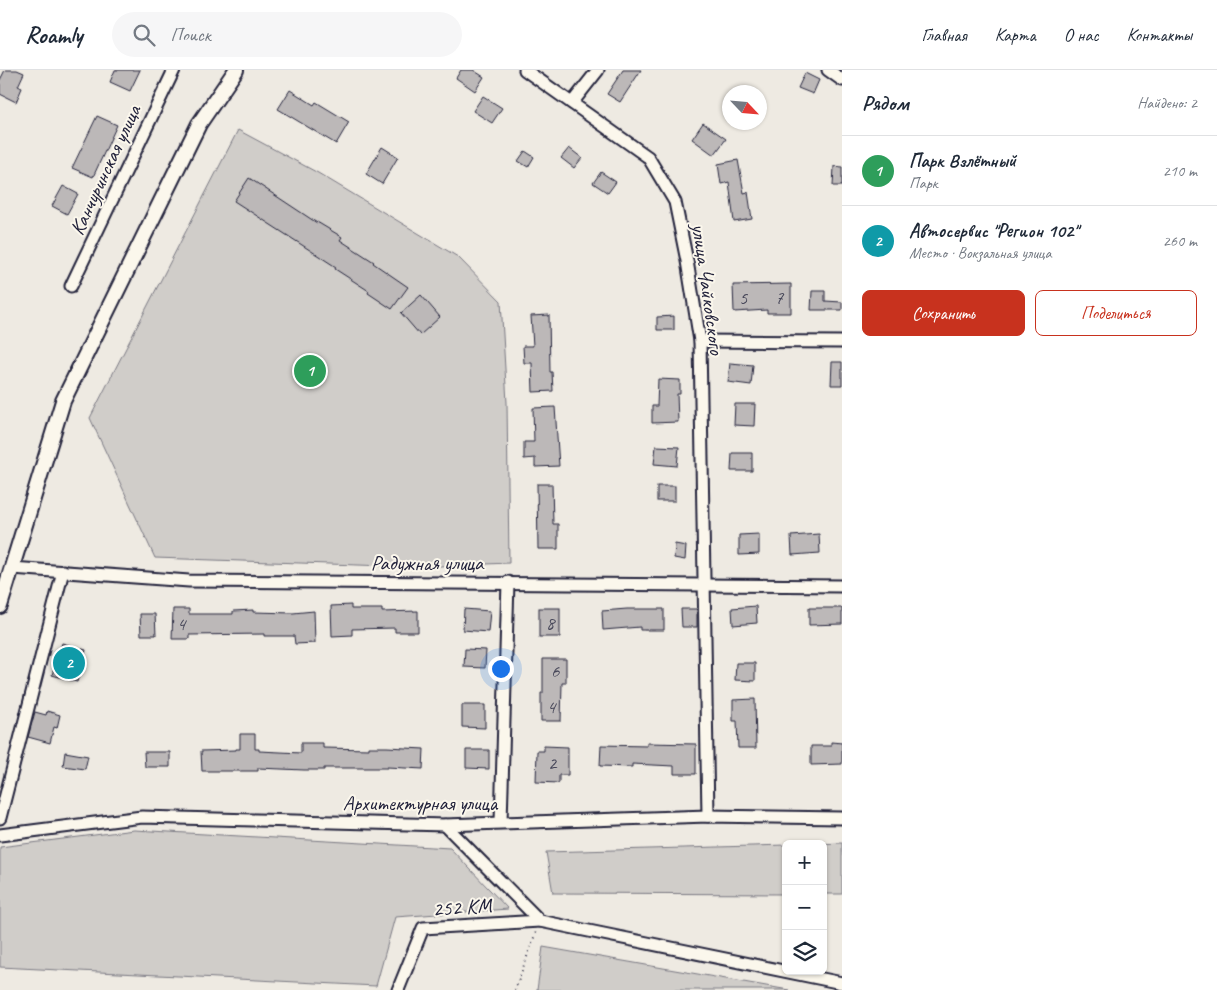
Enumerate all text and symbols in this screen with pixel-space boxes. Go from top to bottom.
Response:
search box [112,12,462,57]
text: Roamly [25,20,82,50]
icon: search [130,21,158,49]
text: Поиск [170,23,211,47]
text: Главная [922,24,967,46]
text: Карта [995,24,1036,46]
text: О нас [1064,24,1099,46]
text: Контакты [1127,24,1192,46]
north arrow [722,85,767,130]
text: Рядом [862,90,909,116]
text: Найдено: 2 [1137,93,1197,113]
street label: Канчуринская улица [64,99,147,239]
text: Парк Взлётный [909,149,1016,173]
text: 1 [874,161,882,181]
text: 210 m [1163,161,1197,181]
text: Парк [909,173,938,193]
text: Автосервис "Регион 102" [909,219,1078,243]
street label: улица Чайковского [686,220,730,358]
text: 2 [874,231,882,251]
text: 260 m [1163,231,1197,251]
text: Место · Вокзальная улица [909,243,1051,263]
house number: 5 [739,286,749,310]
house number: 7 [775,286,785,310]
button: Сохранить [862,290,1025,336]
button: Поделиться [1035,290,1197,336]
pin: 1 [294,352,326,390]
street label: Радужная улица [371,550,485,576]
house number: 8 [546,611,557,635]
house number: 4 [177,612,188,636]
pin: 2 [53,644,85,682]
your location [488,656,514,682]
house number: 6 [551,659,561,683]
house number: 4 [547,695,558,719]
house number: 2 [548,751,558,775]
street label: Архитектурная улица [343,790,499,816]
map controls [782,840,827,975]
button: + [782,840,827,885]
button: − [782,885,827,930]
street label: 252 КМ [432,892,494,922]
button: layers [782,930,827,975]

